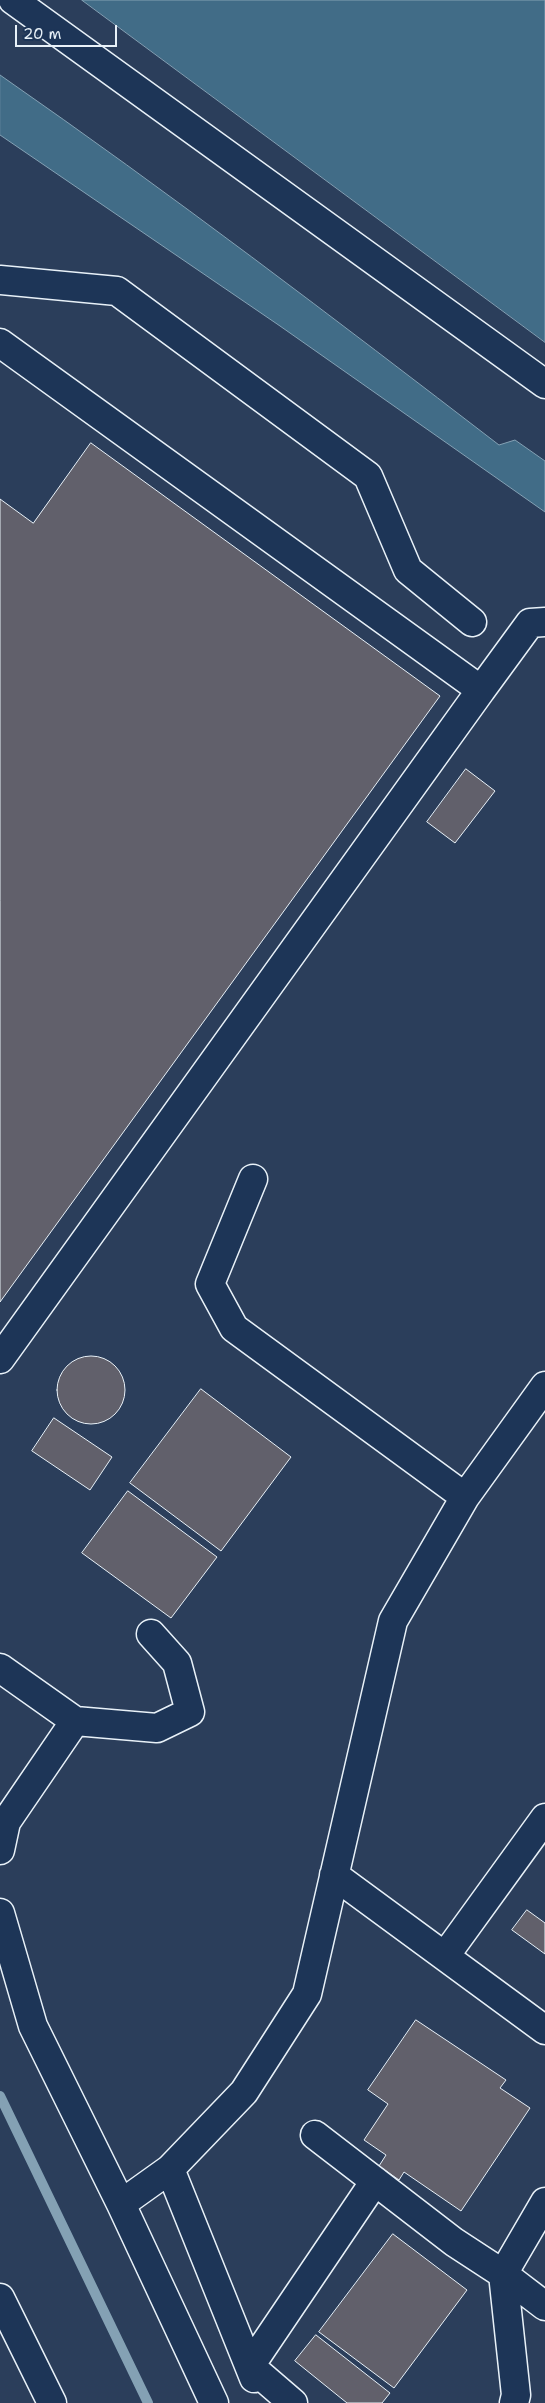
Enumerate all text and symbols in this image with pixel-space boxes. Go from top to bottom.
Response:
scale bar [18,15,120,47]
text: 20 m [23,24,62,44]

